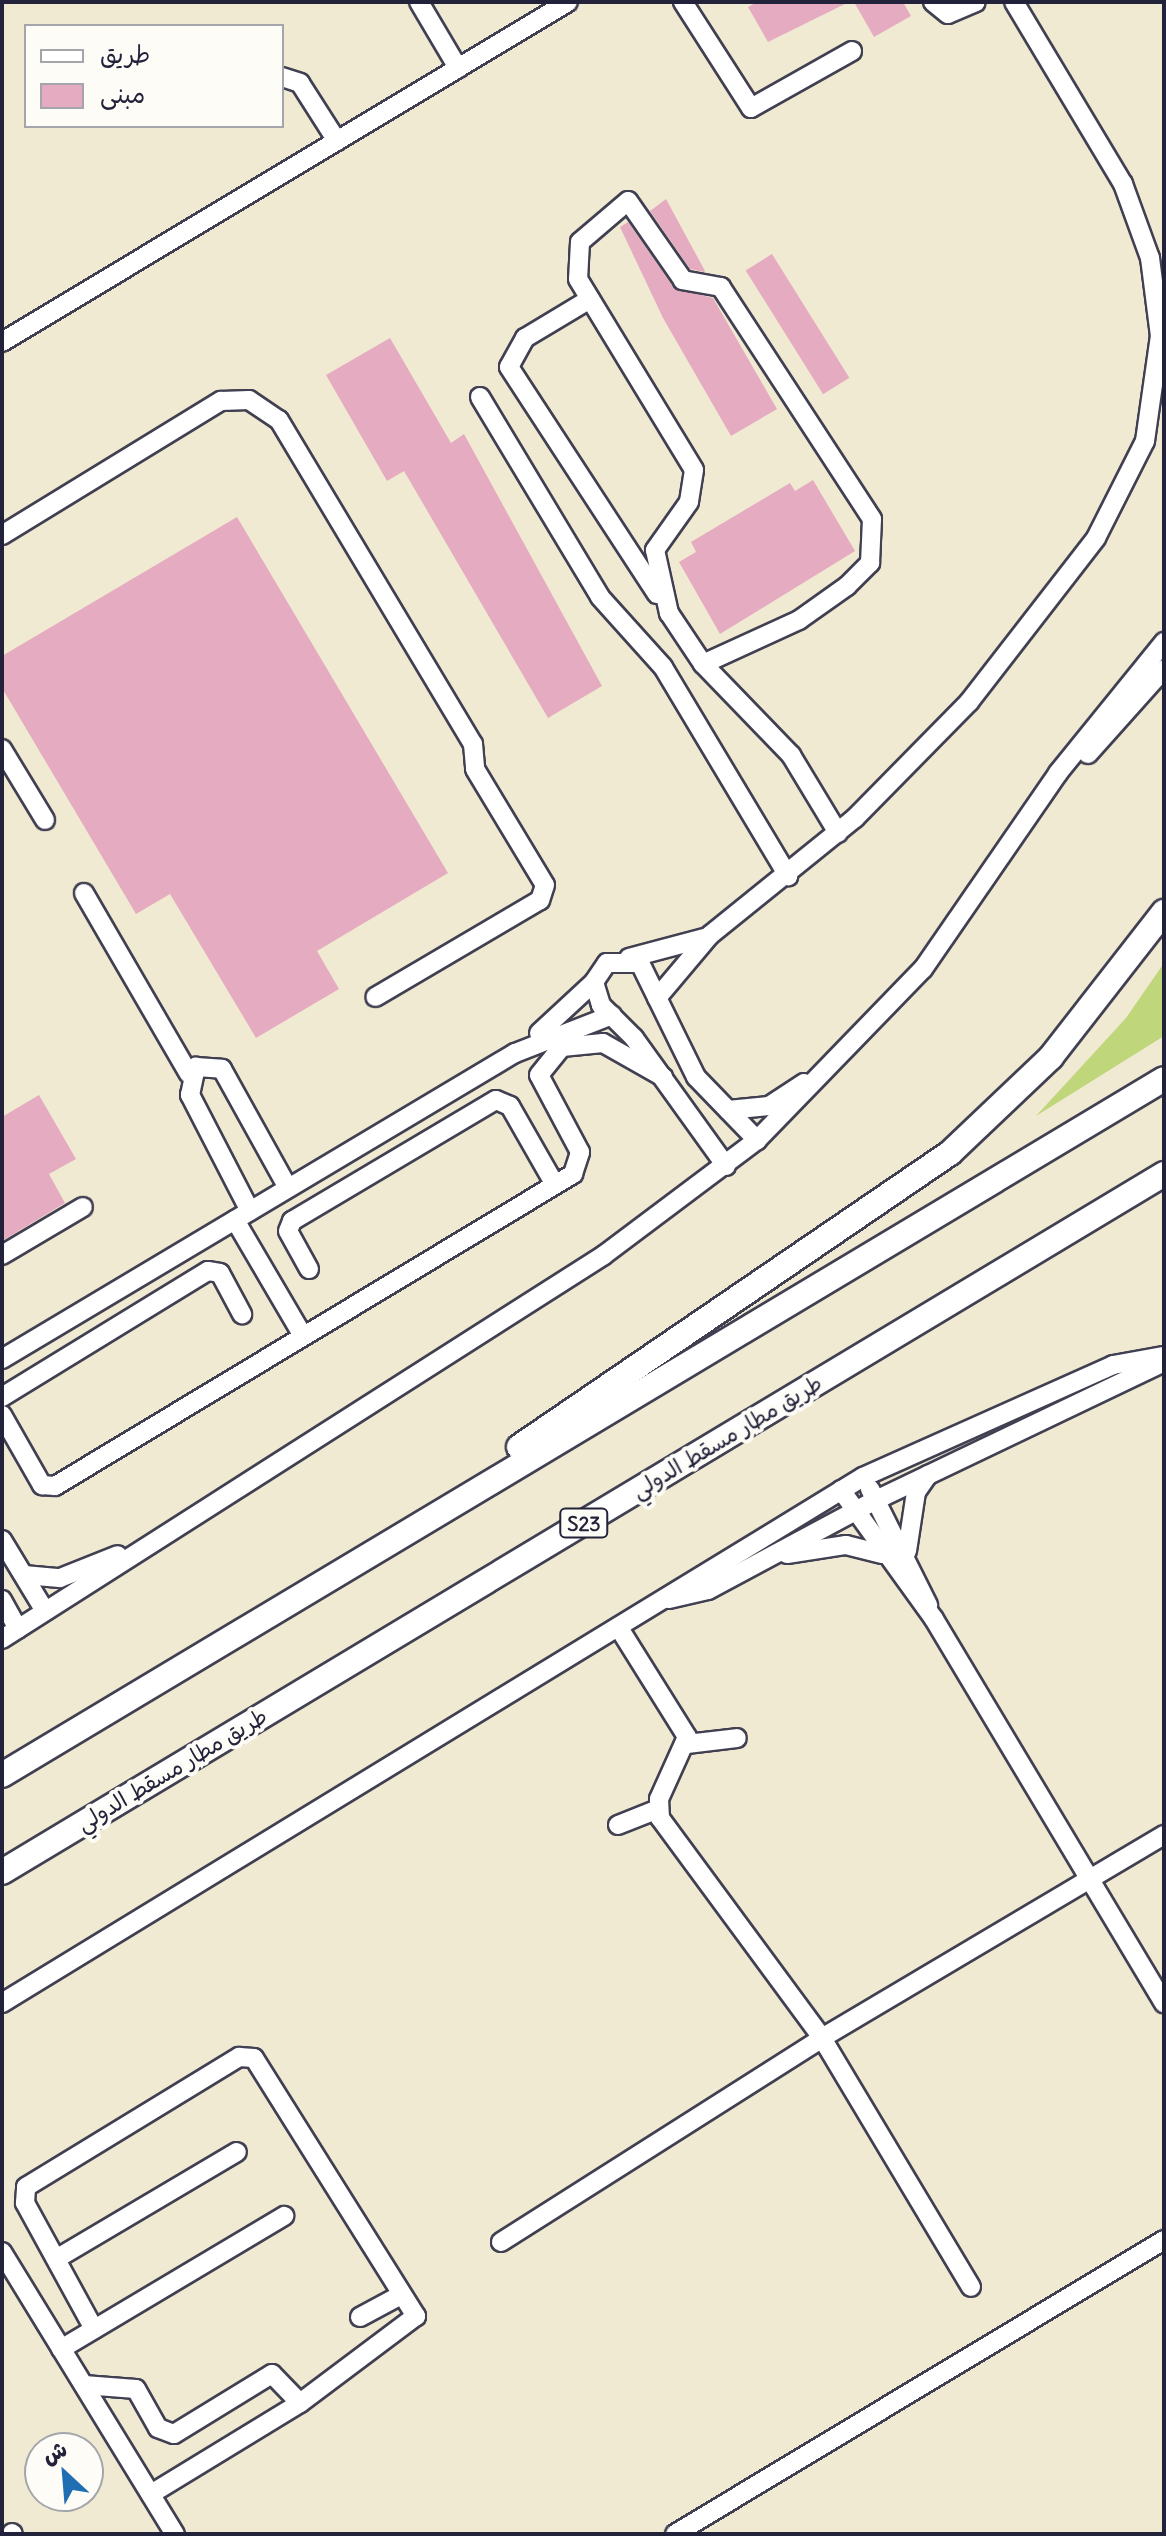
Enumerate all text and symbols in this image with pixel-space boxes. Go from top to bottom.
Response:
legend [24,24,284,128]
text: طريق [100,39,150,69]
text: مبنى [100,79,145,109]
street label: طريق مطار مسقط الدولي [627,1370,827,1504]
road number: S23 [558,1507,610,1539]
street label: طريق مطار مسقط الدولي [72,1703,272,1837]
north arrow [24,2432,104,2512]
text: ش [37,2434,71,2470]

